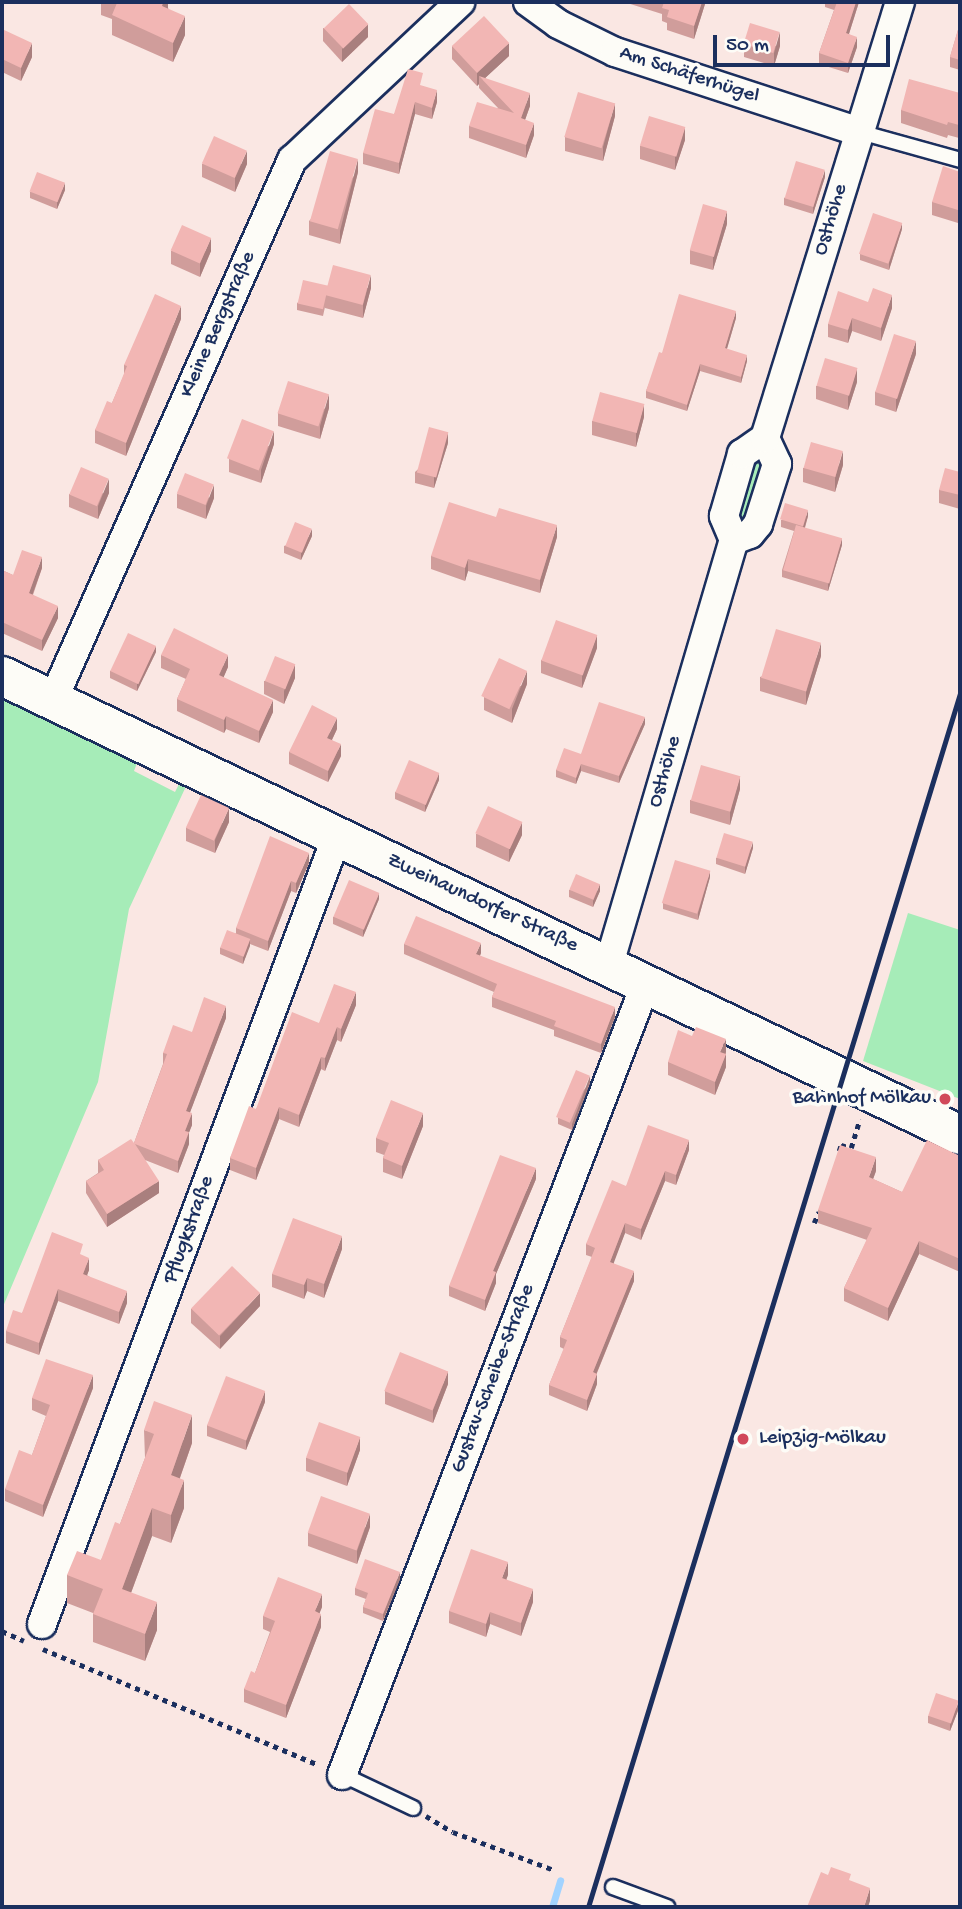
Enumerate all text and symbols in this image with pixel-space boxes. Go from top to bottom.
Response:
scale bar [717,21,894,65]
text: 50 m [726,34,769,59]
street label: Am Schäferhügel [616,42,762,110]
street label: Osthöhe [809,181,855,259]
street label: Kleine Bergstraße [175,248,263,402]
street label: Osthöhe [644,733,688,811]
street label: Zweinaundorfer Straße [382,849,582,959]
place label: Bahnhof Mölkau [793,1086,931,1112]
marker: Bahnhof Mölkau [937,1091,953,1107]
street label: Pflugkstraße [159,1173,221,1287]
street label: Gustav-Scheibe-Straße [446,1281,542,1477]
place label: Leipzig-Mölkau [759,1426,886,1452]
marker: Leipzig-Mölkau [733,1429,753,1449]

